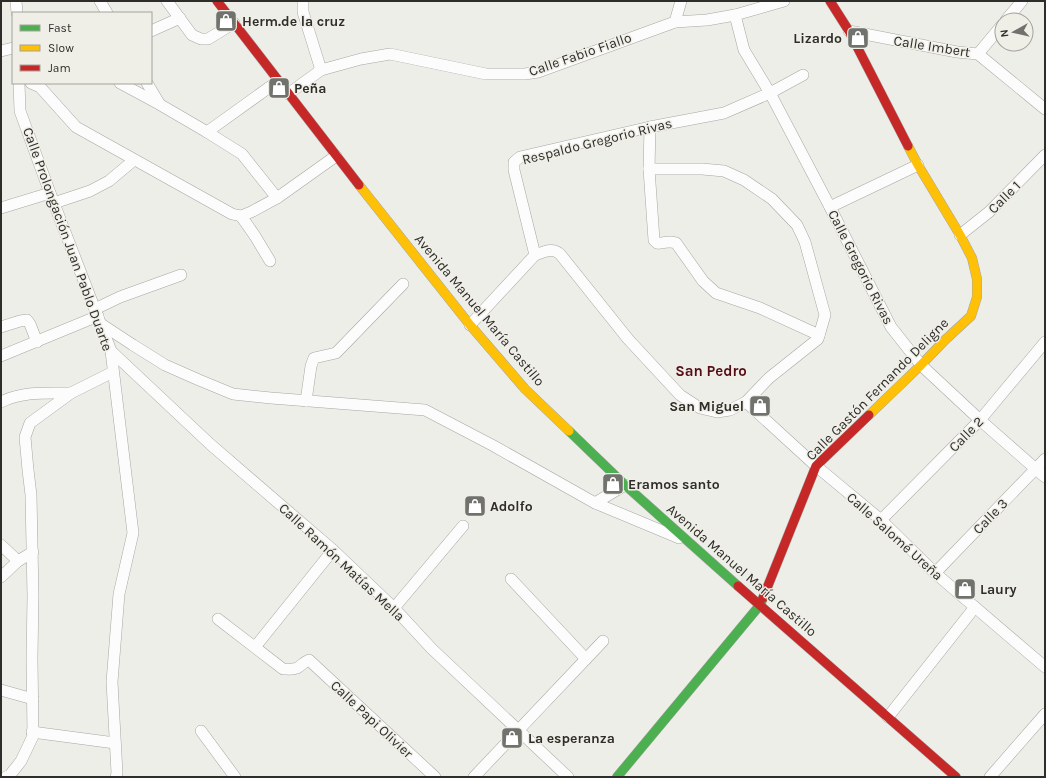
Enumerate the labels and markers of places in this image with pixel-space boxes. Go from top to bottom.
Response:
shop icon: Herm.de la cruz [213,8,239,34]
place label: Herm.de la cruz [242,13,345,30]
shop icon: Lizardo [845,25,871,51]
place label: Lizardo [793,30,842,47]
shop icon: Peña [266,75,292,101]
place label: Peña [294,80,326,97]
shop icon: San Miguel [747,393,773,419]
place label: San Miguel [669,398,744,415]
shop icon: Eramos santo [600,471,626,497]
place label: Eramos santo [628,476,720,493]
shop icon: Adolfo [462,493,488,519]
place label: Adolfo [490,498,533,515]
shop icon: Laury [952,576,978,602]
place label: Laury [980,581,1016,598]
shop icon: La esperanza [499,725,525,751]
place label: La esperanza [528,730,615,747]

